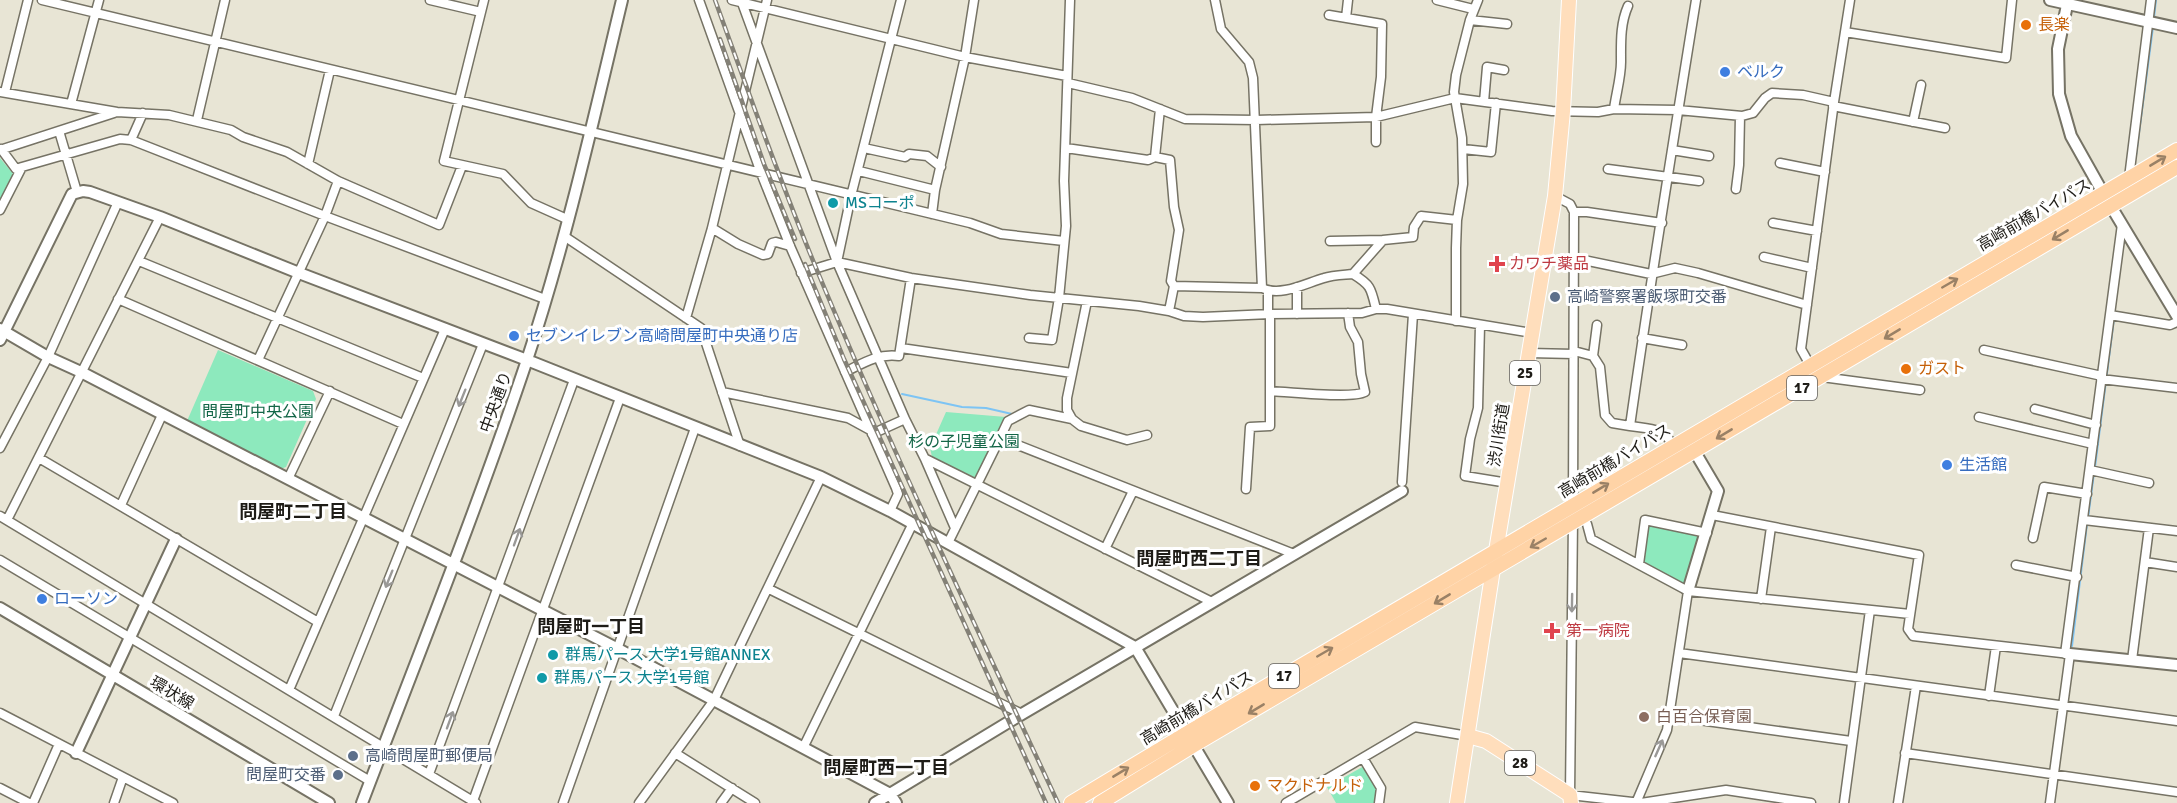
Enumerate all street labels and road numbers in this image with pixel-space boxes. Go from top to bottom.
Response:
street label: 高崎前橋バイパス [1974,174,2094,256]
road number: 25 [1510,361,1540,385]
street label: 中央通り [476,369,516,435]
road number: 17 [1787,376,1817,400]
street label: 渋川街道 [1484,402,1514,468]
street label: 高崎前橋バイパス [1555,420,1675,502]
road number: 17 [1269,664,1299,688]
street label: 高崎前橋バイパス [1137,667,1257,749]
street label: 環状線 [146,672,198,714]
road number: 28 [1505,751,1535,775]

